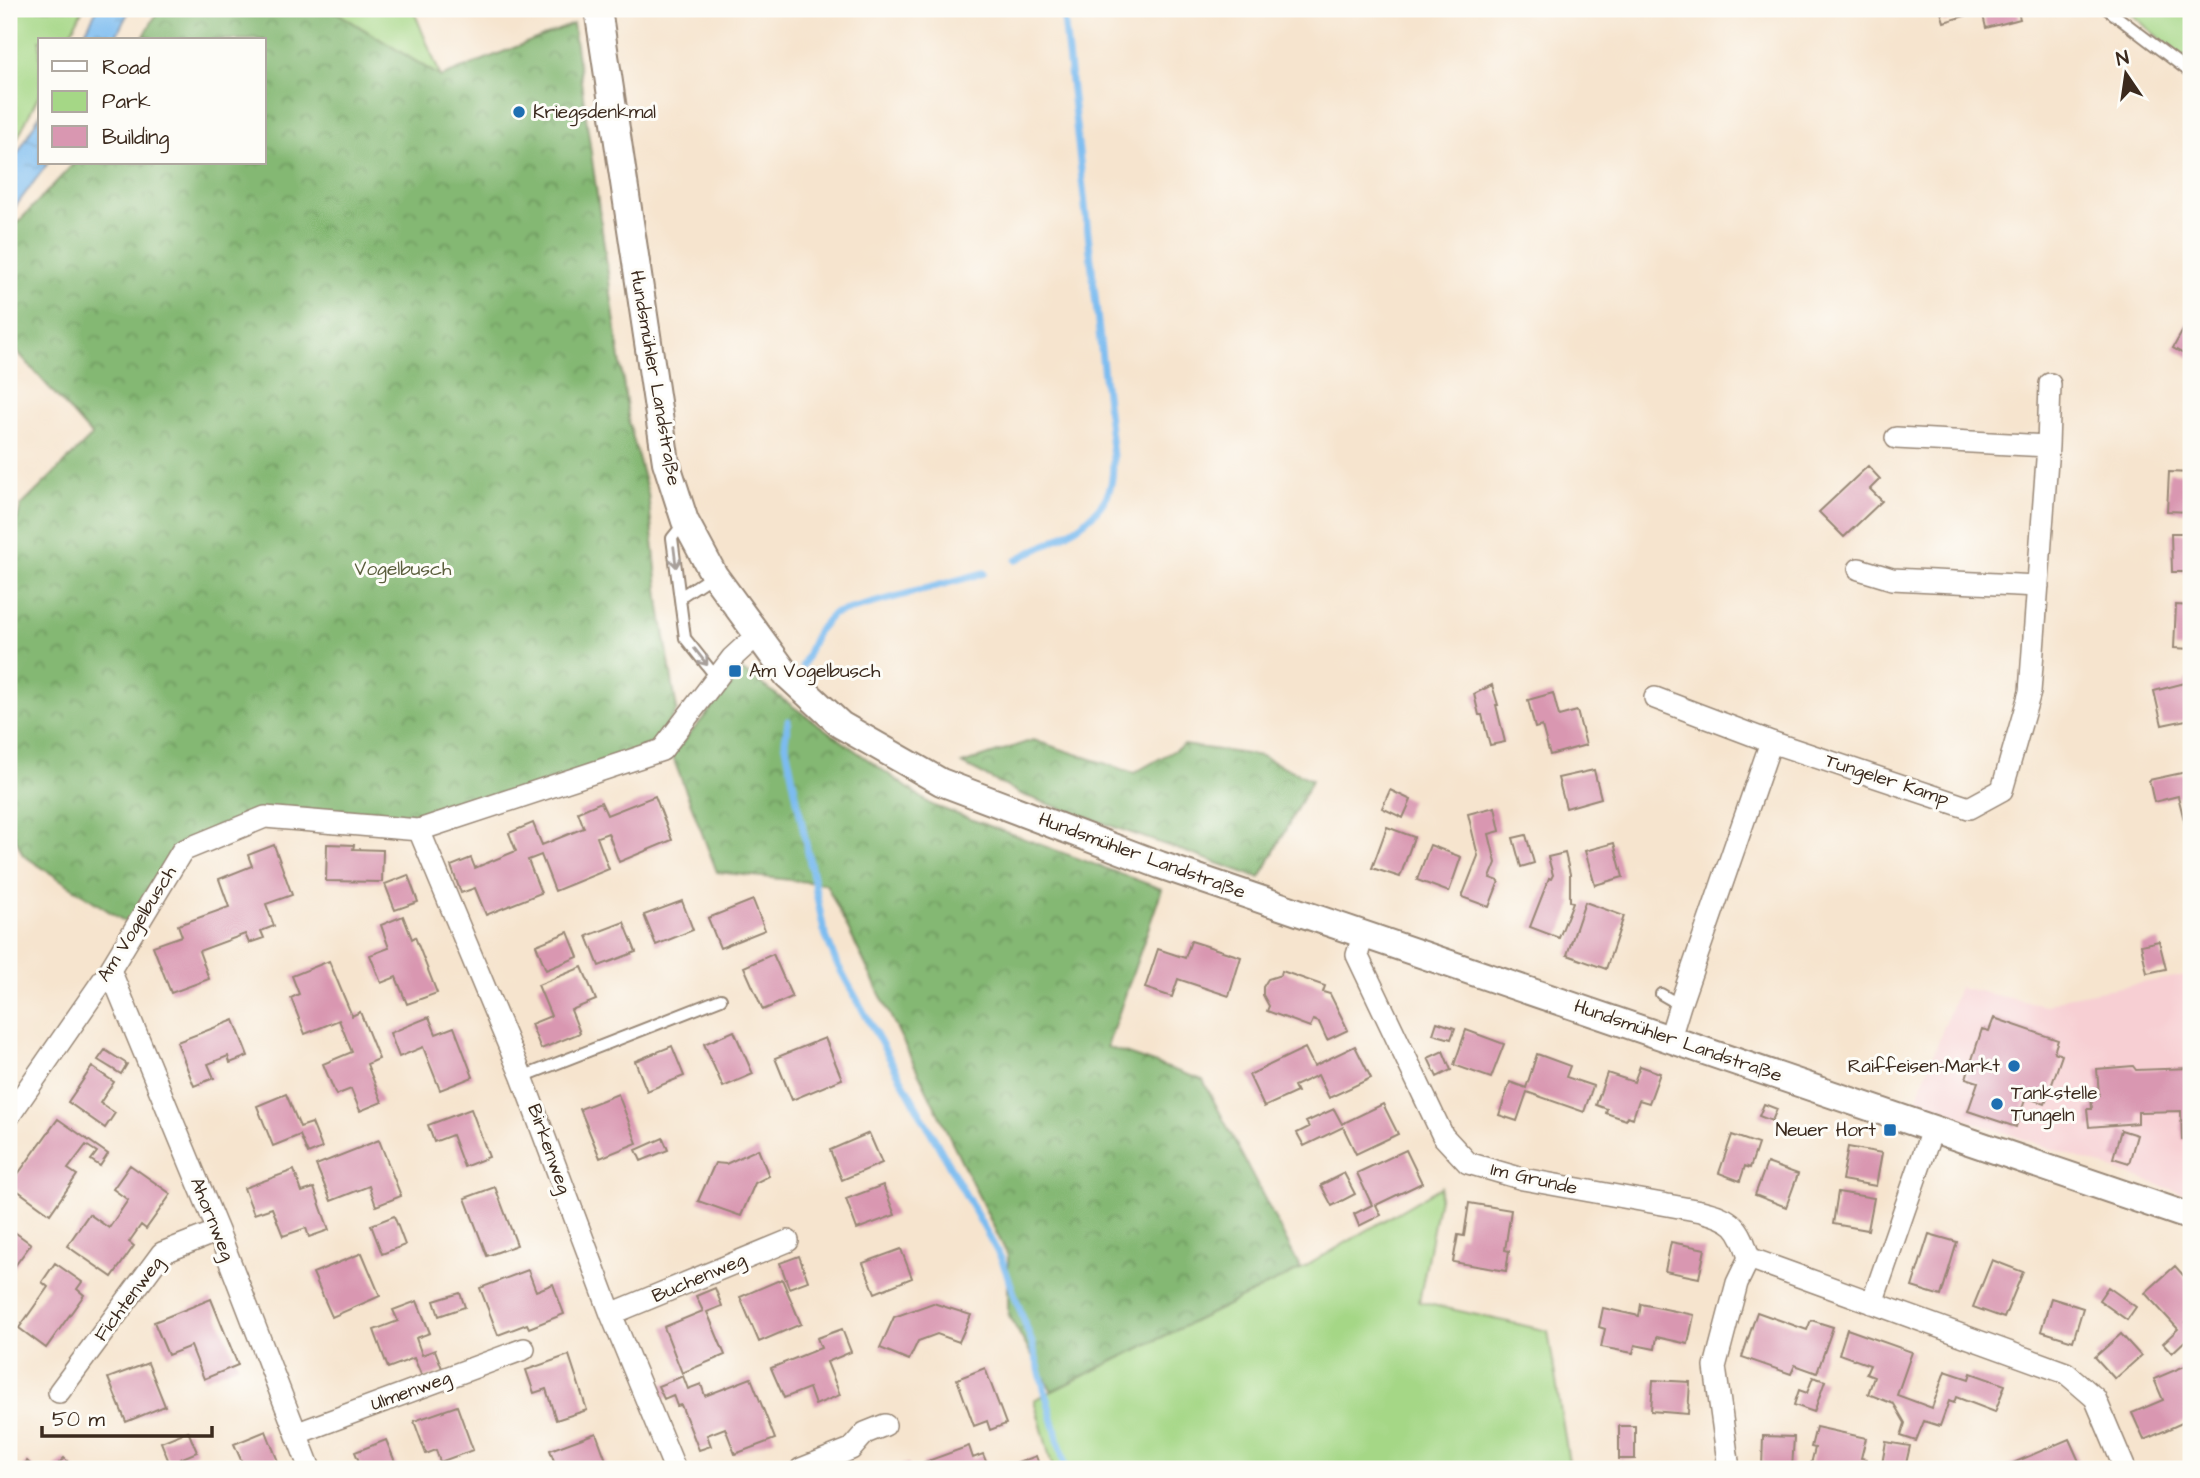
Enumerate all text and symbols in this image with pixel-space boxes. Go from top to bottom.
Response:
legend [38,38,266,164]
north arrow [2092,38,2162,108]
text: N [2114,44,2131,73]
text: Road [102,53,150,82]
text: Park [102,87,151,116]
place label: Kriegsdenkmal [533,99,656,127]
marker: Kriegsdenkmal [511,104,527,120]
text: Building [102,123,170,154]
street label: Hundsmühler Landstraße [623,268,687,488]
one-way arrow [668,545,681,568]
park label: Vogelbusch [355,556,452,584]
one-way arrow [693,648,708,666]
place label: Am Vogelbusch [749,658,881,686]
marker: Am Vogelbusch [727,663,743,679]
street label: Tungeler Kamp [1821,747,1953,814]
street label: Hundsmühler Landstraße [1035,806,1249,906]
street label: Am Vogelbusch [91,861,184,987]
street label: Hundsmühler Landstraße [1570,993,1786,1089]
place label: Raiffeisen-Markt [1848,1053,2000,1080]
marker: Raiffeisen-Markt [2006,1058,2022,1074]
place label: Tankstelle Tungeln [2011,1080,2097,1130]
marker: Tankstelle Tungeln [1989,1096,2005,1112]
street label: Birkenweg [519,1100,578,1198]
place label: Neuer Hort [1775,1117,1876,1144]
marker: Neuer Hort [1882,1122,1898,1138]
street label: Im Grunde [1488,1156,1580,1202]
street label: Ahornweg [182,1173,241,1265]
street label: Buchenweg [648,1246,751,1311]
street label: Fichtenweg [88,1251,171,1348]
street label: Ulmenweg [367,1364,455,1419]
scale bar [42,1394,212,1438]
text: 50 m [52,1405,106,1434]

